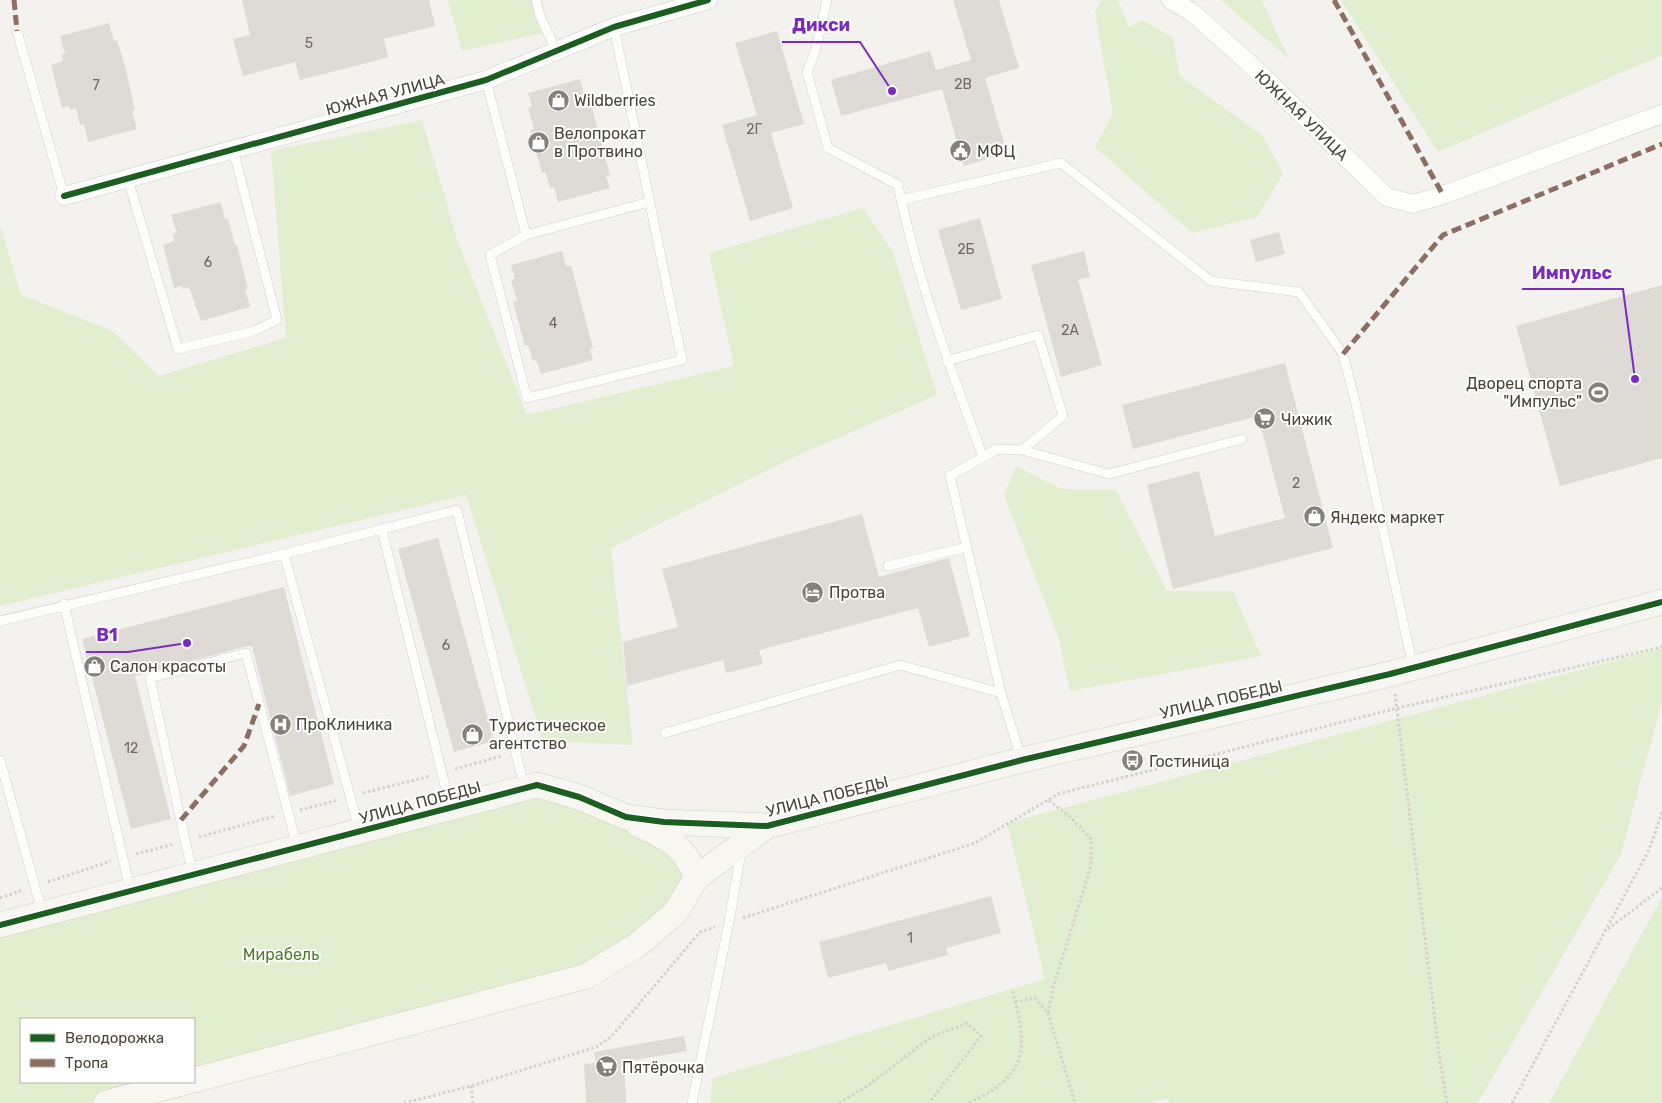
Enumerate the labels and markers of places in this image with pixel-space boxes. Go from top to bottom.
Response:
callout: Дикси [782,9,860,42]
shop icon: Wildberries [546,88,570,112]
place label: Wildberries [574,91,656,110]
place label: Велопрокат в Протвино [554,124,646,161]
shop icon: Велопрокат в Протвино [526,130,550,154]
public building icon: МФЦ [949,139,973,163]
place label: МФЦ [977,142,1015,161]
callout: Импульс [1522,256,1623,289]
place label: Дворец спорта "Импульс" [1466,374,1582,411]
sports icon: Дворец спорта "Импульс" [1586,380,1610,404]
supermarket icon: Чижик [1253,407,1277,431]
place label: Чижик [1281,410,1333,429]
shop icon: Яндекс маркет [1302,505,1326,529]
place label: Яндекс маркет [1330,508,1444,527]
hotel icon: Протва [801,580,825,604]
place label: Протва [829,583,885,602]
callout: В1 [86,619,128,652]
shop icon: Салон красоты [82,654,106,678]
place label: Салон красоты [110,657,226,676]
hospital icon: ПроКлиника [268,712,292,736]
place label: ПроКлиника [296,715,392,734]
place label: Туристическое агентство [489,716,606,753]
shop icon: Туристическое агентство [461,722,485,746]
bus stop icon: Гостиница [1121,749,1145,773]
place label: Гостиница [1149,752,1230,771]
supermarket icon: Пятёрочка [594,1055,618,1079]
place label: Пятёрочка [622,1058,704,1077]

